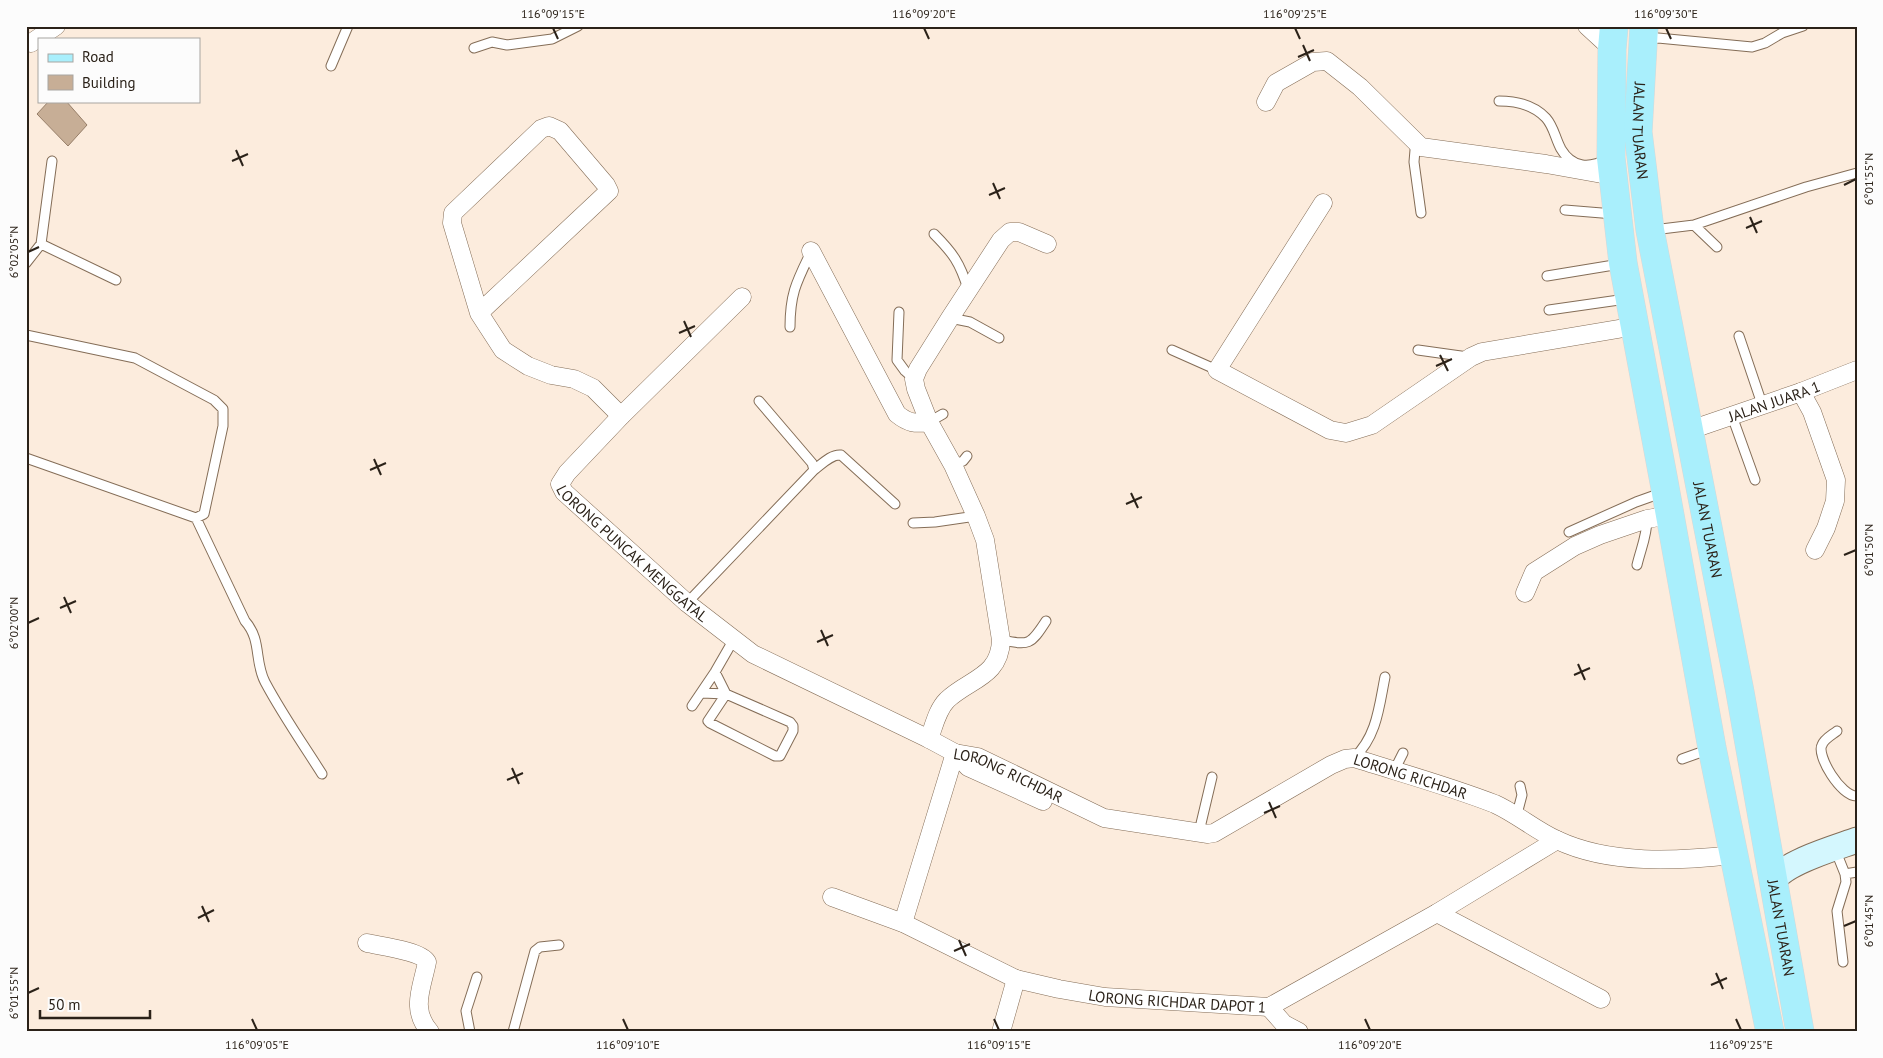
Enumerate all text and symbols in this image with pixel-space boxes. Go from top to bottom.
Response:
text: 116°09'15"E [521,6,585,21]
text: 116°09'20"E [892,6,956,21]
text: 116°09'25"E [1263,6,1327,21]
text: 116°09'30"E [1634,6,1698,21]
legend [38,38,200,102]
text: Road [82,47,114,66]
text: Building [82,73,136,92]
street label: JALAN TUARAN [1628,80,1653,181]
text: 6°01'55"N [1861,153,1876,205]
text: 6°02'05"N [6,226,21,278]
street label: JALAN JUARA 1 [1725,376,1823,426]
street label: JALAN TUARAN [1689,479,1727,579]
street label: LORONG PUNCAK MENGGATAL [553,482,712,626]
text: 6°01'50"N [1861,524,1876,576]
text: 6°02'00"N [6,597,21,649]
street label: LORONG RICHDAR [952,743,1066,806]
street label: LORONG RICHDAR [1352,749,1470,803]
street label: JALAN TUARAN [1764,877,1799,978]
text: 6°01'45"N [1861,895,1876,947]
text: 6°01'55"N [6,967,21,1019]
street label: LORONG RICHDAR DAPOT 1 [1087,985,1267,1016]
scale bar [40,988,150,1020]
text: 50 m [48,995,81,1014]
text: 116°09'05"E [225,1037,289,1052]
text: 116°09'10"E [596,1037,660,1052]
text: 116°09'15"E [967,1037,1031,1052]
text: 116°09'20"E [1338,1037,1402,1052]
text: 116°09'25"E [1709,1037,1773,1052]

